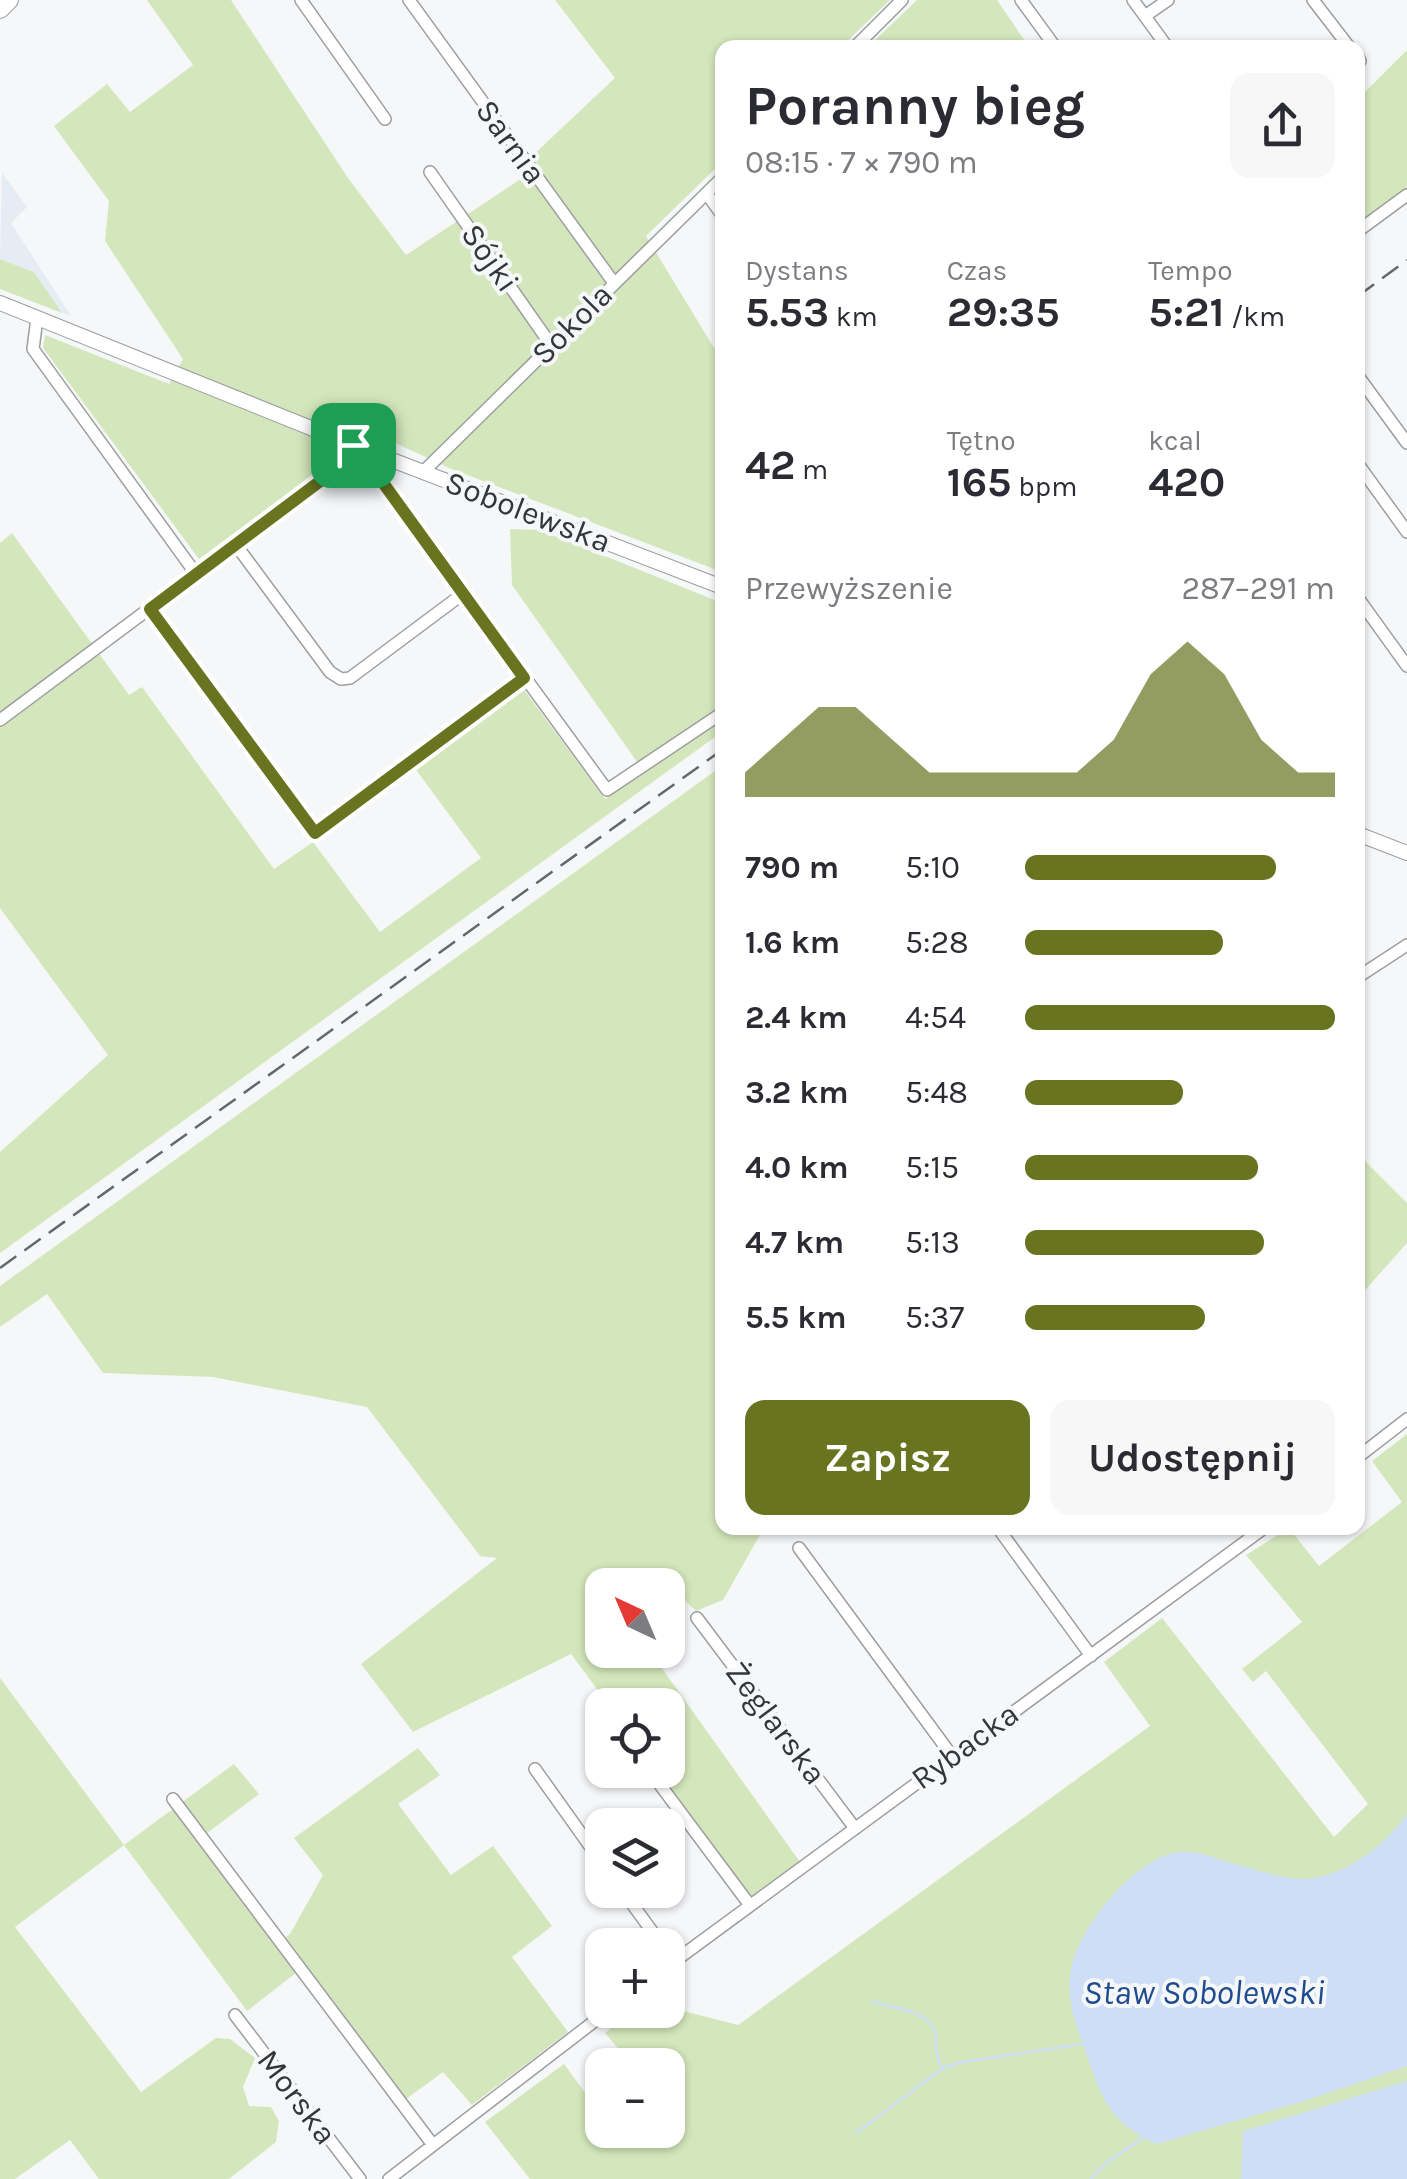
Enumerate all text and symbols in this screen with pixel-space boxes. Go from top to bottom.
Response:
button: share [1230,73,1335,178]
text: Poranny bieg [745,74,1085,138]
street label: Sarnia [468,93,554,191]
text: 08:15 · 7 × 790 m [745,144,978,181]
street label: Sójki [453,217,527,299]
text: Dystans [745,254,849,287]
text: Czas [947,254,1007,287]
text: Tempo [1148,254,1232,287]
street label: Sokola [524,276,620,372]
text: 5.53 [745,287,829,337]
text: 29:35 [947,287,1060,337]
text: 5:21 [1148,287,1224,337]
text: km [829,300,878,333]
text: /km [1224,300,1285,333]
pin [311,403,396,488]
icon: arrive [326,418,381,473]
text: Tętno [947,424,1016,457]
text: kcal [1148,424,1202,457]
text: 42 [745,440,795,490]
text: m [795,453,828,486]
text: 165 [947,457,1012,507]
text: 420 [1148,457,1225,507]
street label: Sobolewska [440,463,616,561]
text: bpm [1012,470,1077,503]
text: Przewyższenie [745,570,953,607]
text: 287–291 m [1181,570,1335,607]
text: 790 m [745,849,839,886]
text: 5:10 [905,849,960,886]
text: 1.6 km [745,924,840,961]
text: 5:28 [905,924,969,961]
text: 2.4 km [745,999,848,1036]
text: 4:54 [905,999,966,1036]
text: 3.2 km [745,1074,849,1111]
text: 5:48 [905,1074,968,1111]
text: 4.0 km [745,1149,849,1186]
text: 5:15 [905,1149,959,1186]
text: 4.7 km [745,1224,844,1261]
text: 5:13 [905,1224,960,1261]
text: 5.5 km [745,1299,847,1336]
text: 5:37 [905,1299,964,1336]
button: Zapisz [745,1400,1030,1515]
button: Udostępnij [1050,1400,1335,1515]
north arrow [585,1568,685,1668]
map controls [585,1568,685,2148]
street label: Żeglarska [718,1654,834,1792]
button: locate [585,1688,685,1788]
street label: Rybacka [904,1695,1026,1797]
button: layers [585,1808,685,1908]
button: + [585,1928,685,2028]
water label: Staw Sobolewski [1083,1972,1325,2013]
street label: Morska [250,2042,344,2152]
button: − [585,2048,685,2148]

